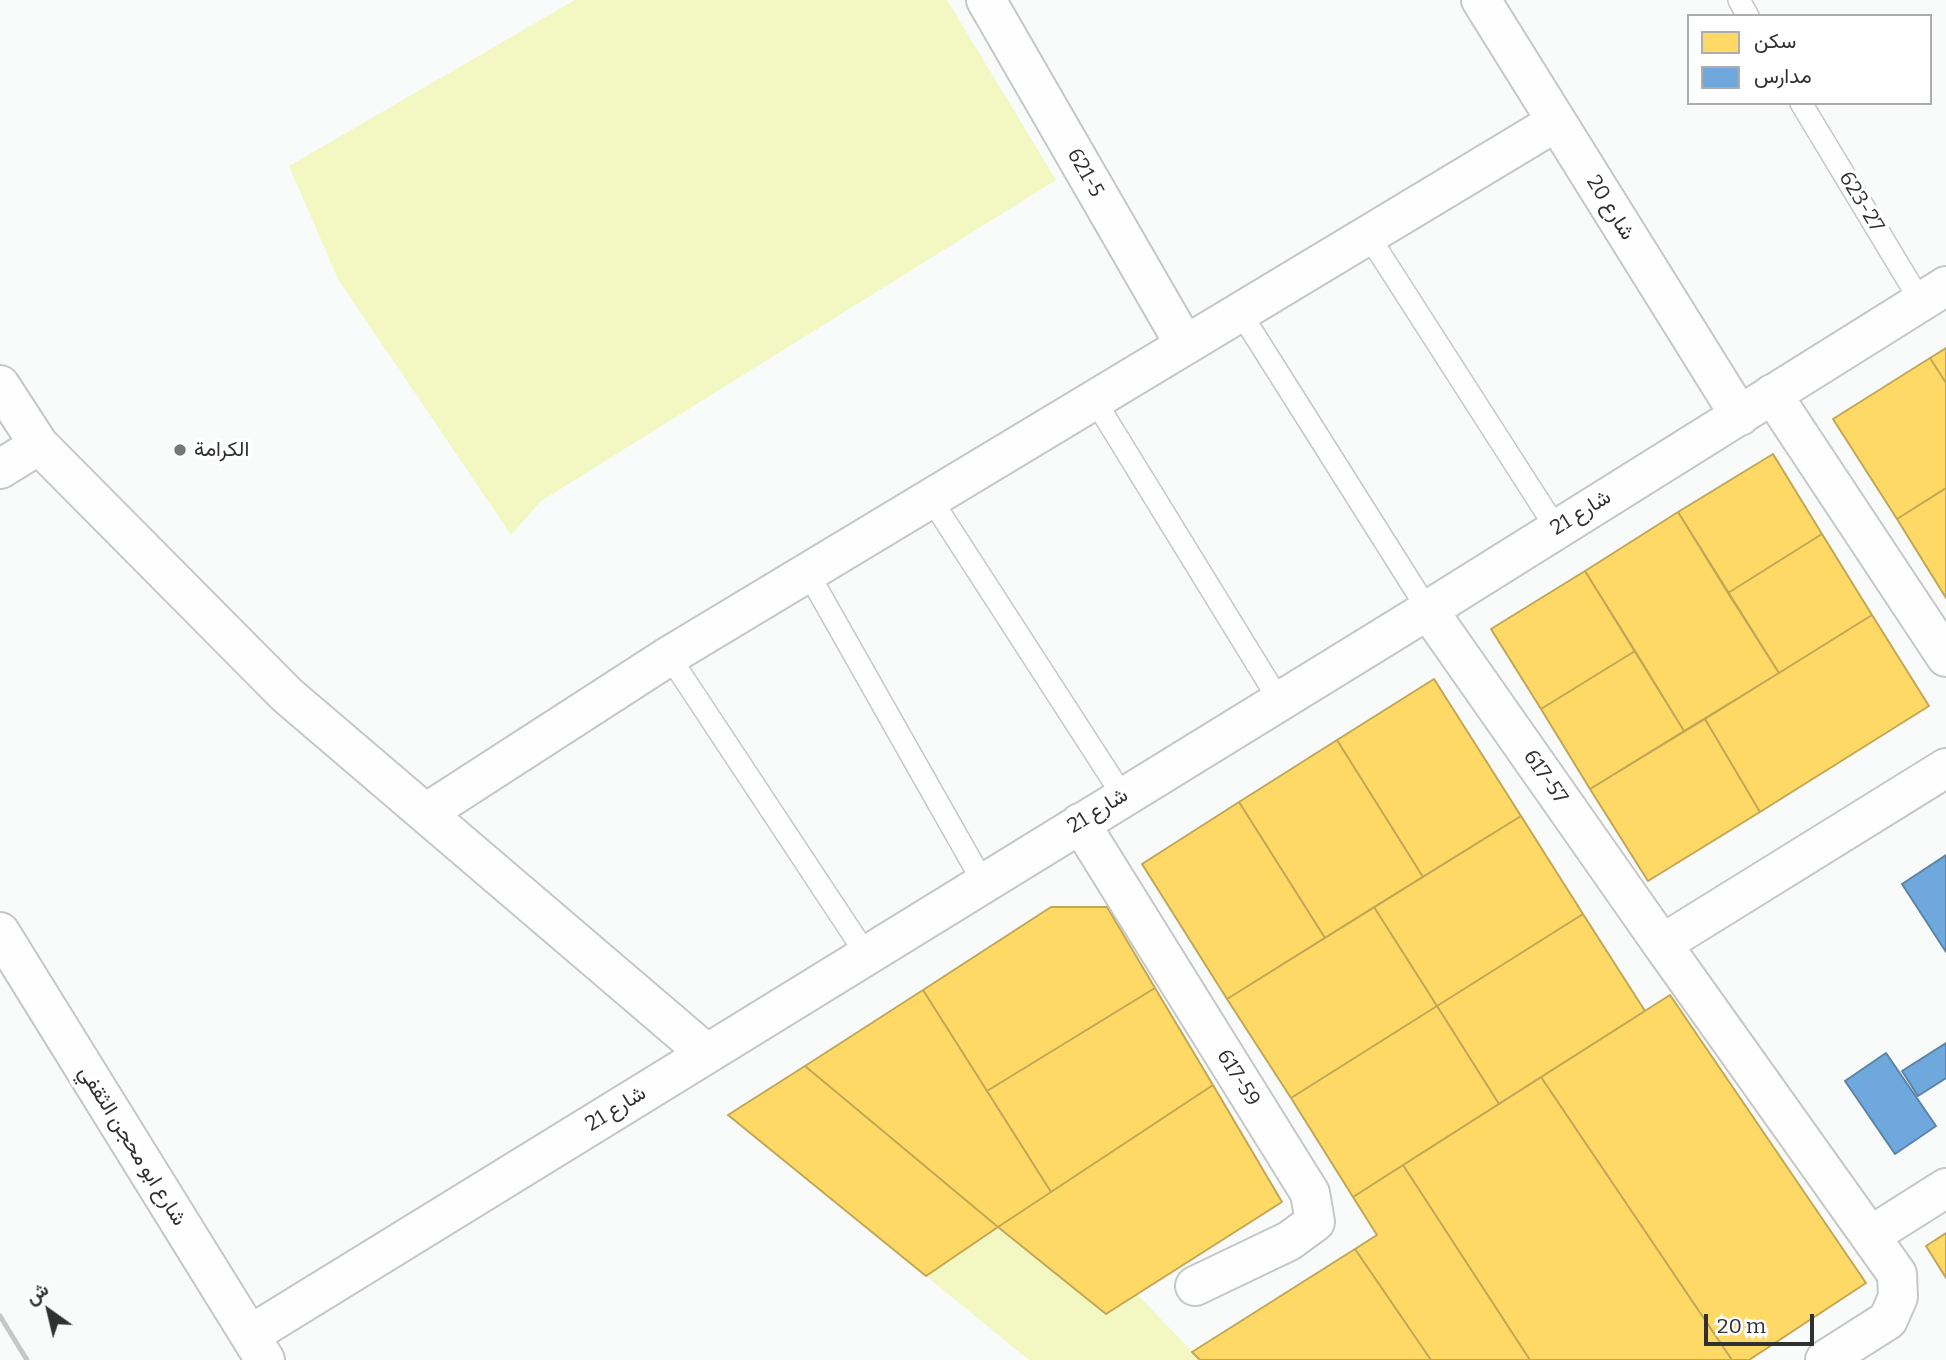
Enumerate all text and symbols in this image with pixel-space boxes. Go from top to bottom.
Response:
legend [1687,14,1932,105]
text: سكن [1754,28,1796,54]
text: مدارس [1754,63,1812,89]
street label: 621-5 [1061,144,1109,202]
street label: 623-27 [1833,167,1889,237]
street label: شارع 20 [1580,171,1640,245]
place label: الكرامة [194,437,249,463]
marker: الكرامة [172,442,188,458]
street label: شارع 21 [1546,485,1616,541]
street label: 617-57 [1517,745,1573,809]
street label: شارع 21 [1063,783,1133,839]
street label: 617-59 [1211,1045,1265,1111]
street label: شارع ابو محجن الثقفي [73,1061,191,1231]
street label: شارع 21 [581,1081,651,1137]
north arrow [14,1276,84,1346]
text: ش [21,1277,53,1309]
scale bar [1708,1300,1818,1344]
text: 20 m [1717,1313,1766,1339]

